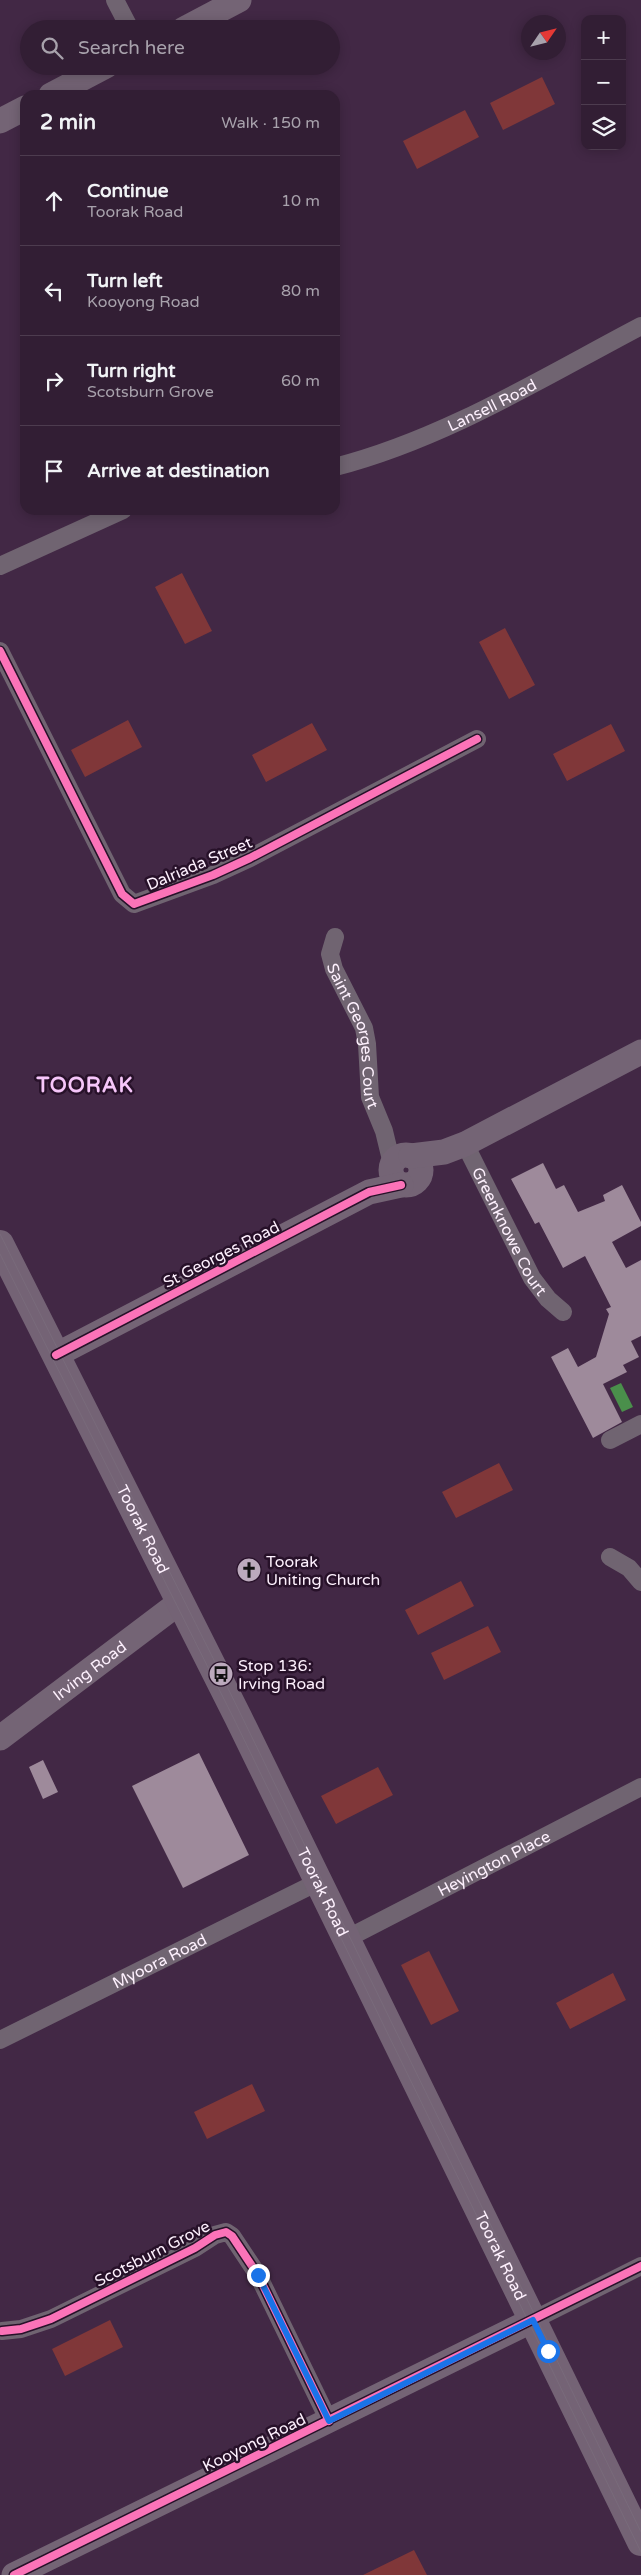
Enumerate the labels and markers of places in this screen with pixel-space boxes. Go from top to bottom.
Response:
place label: Toorak Uniting Church [266,1552,380,1590]
church icon: Toorak Uniting Church [236,1557,262,1583]
place label: Stop 136: Irving Road [238,1656,325,1694]
bus stop icon: Stop 136: Irving Road [208,1661,234,1687]

